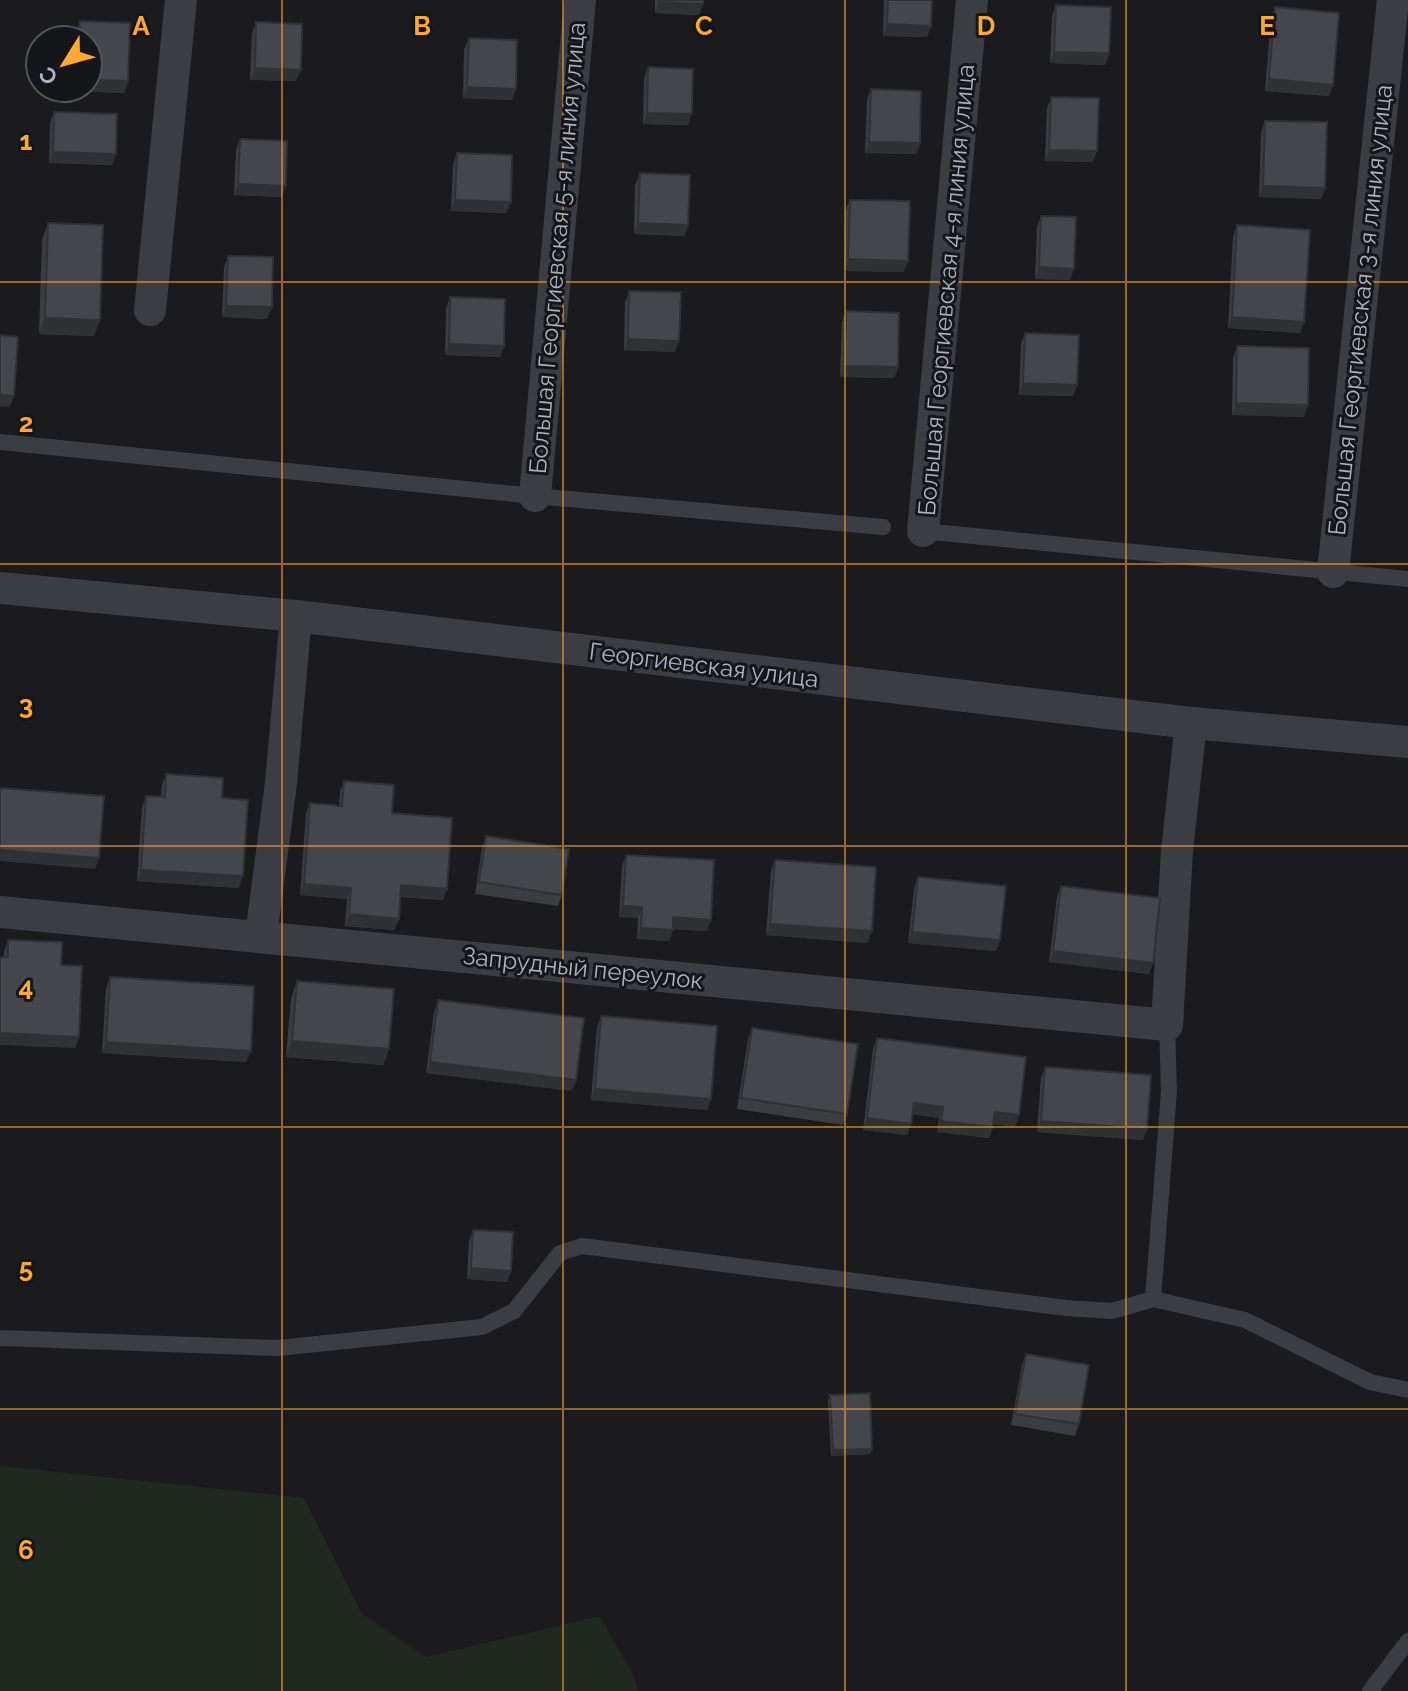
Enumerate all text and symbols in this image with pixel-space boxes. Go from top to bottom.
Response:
text: A [132,11,150,41]
text: B [413,11,431,41]
text: C [695,11,713,41]
text: D [977,11,995,41]
text: E [1259,11,1275,41]
street label: Большая Георгиевская 5-я линия улица [523,21,591,475]
north arrow [24,24,104,104]
text: С [33,62,63,90]
street label: Большая Георгиевская 4-я линия улица [912,63,980,517]
street label: Большая Георгиевская 3-я линия улица [1322,83,1398,537]
text: 1 [20,126,33,156]
text: 2 [19,408,33,438]
street label: Георгиевская улица [588,637,820,693]
text: 3 [19,690,33,720]
street label: Запрудный переулок [461,941,705,995]
text: 4 [19,972,33,1002]
text: 5 [19,1253,33,1283]
text: 6 [18,1535,34,1565]

